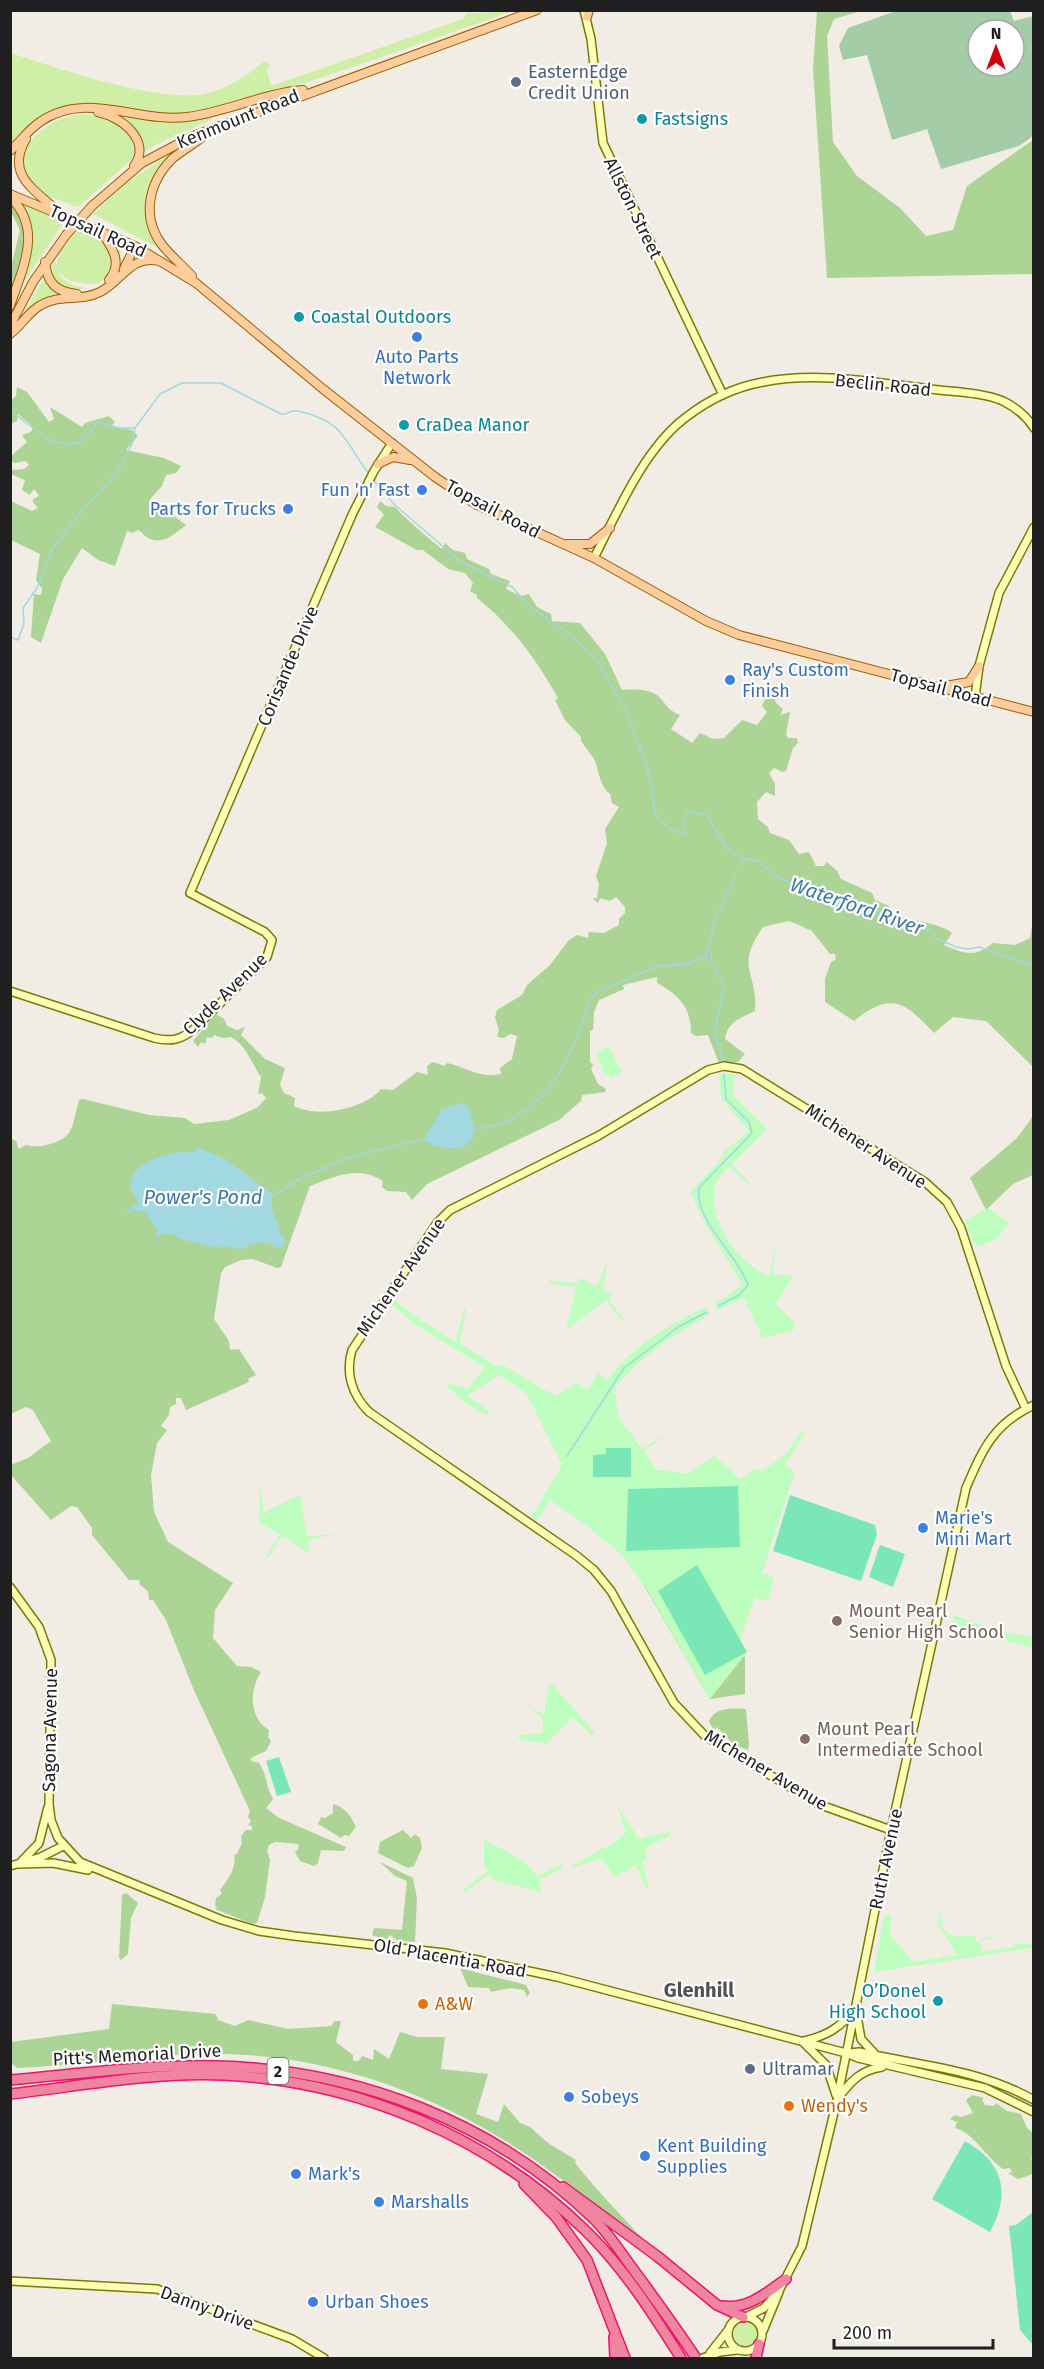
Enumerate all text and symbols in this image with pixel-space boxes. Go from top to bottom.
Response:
north arrow [966,18,1026,78]
text: N [991,24,1001,43]
place label: EasternEdge Credit Union [528,61,630,104]
marker: EasternEdge Credit Union [509,75,523,89]
street label: Kenmount Road [173,84,303,154]
place label: Fastsigns [654,108,728,130]
marker: Fastsigns [635,112,649,126]
street label: Allston Street [599,154,667,263]
street label: Topsail Road [46,200,150,262]
place label: Coastal Outdoors [311,306,451,328]
marker: Coastal Outdoors [292,310,306,324]
marker: Auto Parts Network [410,330,424,344]
place label: Auto Parts Network [375,346,459,389]
street label: Beclin Road [834,369,932,401]
place label: CraDea Manor [416,414,530,436]
marker: CraDea Manor [397,418,411,432]
street label: Topsail Road [442,475,544,543]
place label: Fun 'n' Fast [321,479,410,501]
marker: Fun 'n' Fast [415,483,429,497]
place label: Parts for Trucks [150,498,276,520]
marker: Parts for Trucks [281,502,295,516]
street label: Corisande Drive [253,603,323,729]
place label: Ray's Custom Finish [742,659,849,702]
street label: Topsail Road [888,664,994,712]
marker: Ray's Custom Finish [723,673,737,687]
water label: Waterford River [787,872,928,940]
street label: Clyde Avenue [178,948,272,1040]
street label: Michener Avenue [801,1099,931,1193]
water label: Power's Pond [144,1185,263,1209]
street label: Michener Avenue [352,1213,450,1341]
place label: Marie's Mini Mart [935,1507,1012,1550]
marker: Marie's Mini Mart [916,1521,930,1535]
place label: Mount Pearl Senior High School [849,1600,1004,1643]
marker: Mount Pearl Senior High School [830,1614,844,1628]
street label: Sagona Avenue [38,1668,62,1792]
place label: Mount Pearl Intermediate School [817,1718,983,1761]
street label: Michener Avenue [700,1725,832,1815]
marker: Mount Pearl Intermediate School [798,1732,812,1746]
street label: Ruth Avenue [865,1806,907,1912]
street label: Old Placentia Road [372,1934,528,1982]
district label: Glenhill [664,1978,734,2002]
place label: O’Donel High School [829,1980,926,2023]
place label: A&W [435,1993,473,2015]
marker: O’Donel High School [931,1994,945,2008]
marker: A&W [416,1997,430,2011]
street label: Pitt's Memorial Drive [52,2040,222,2070]
road number: 2 [268,2058,288,2084]
place label: Ultramar [762,2058,834,2080]
marker: Ultramar [743,2062,757,2076]
place label: Sobeys [581,2086,639,2108]
marker: Sobeys [562,2090,576,2104]
place label: Wendy's [801,2095,868,2117]
marker: Wendy's [782,2099,796,2113]
place label: Kent Building Supplies [657,2135,767,2178]
marker: Kent Building Supplies [638,2149,652,2163]
place label: Mark's [308,2163,360,2185]
marker: Mark's [289,2167,303,2181]
place label: Marshalls [391,2191,469,2213]
marker: Marshalls [372,2195,386,2209]
street label: Danny Drive [157,2281,257,2335]
place label: Urban Shoes [325,2291,429,2313]
marker: Urban Shoes [306,2295,320,2309]
scale bar [834,2312,993,2350]
text: 200 m [843,2322,892,2344]

